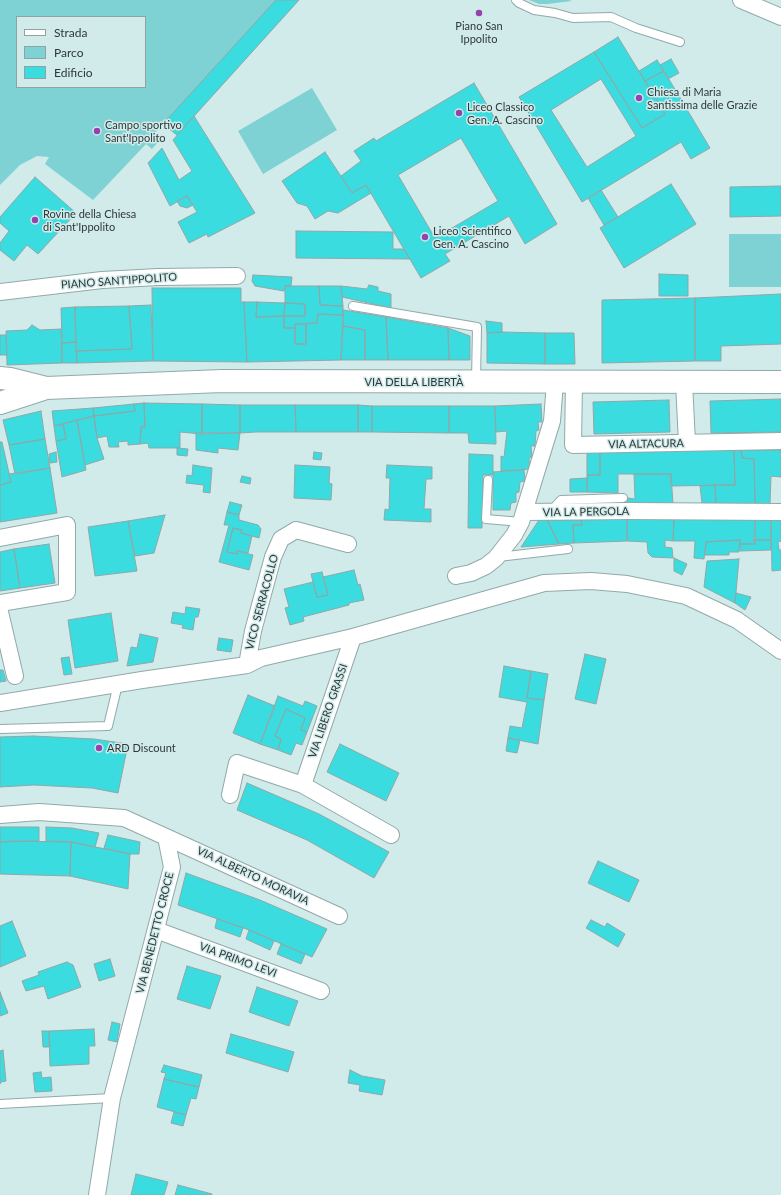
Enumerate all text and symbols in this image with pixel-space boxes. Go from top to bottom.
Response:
marker: Piano San Ippolito [474,8,484,18]
legend [16,16,146,88]
place label: Piano San Ippolito [455,19,503,45]
text: Strada [54,25,87,40]
text: Parco [54,45,84,60]
text: Edificio [54,65,93,80]
place label: Chiesa di Maria Santissima delle Grazie [647,85,757,111]
marker: Chiesa di Maria Santissima delle Grazie [634,93,644,103]
place label: Liceo Classico Gen. A. Cascino [467,100,543,126]
marker: Liceo Classico Gen. A. Cascino [454,108,464,118]
place label: Campo sportivo Sant'Ippolito [105,118,182,144]
marker: Campo sportivo Sant'Ippolito [92,126,102,136]
place label: Rovine della Chiesa di Sant'Ippolito [43,207,136,233]
marker: Rovine della Chiesa di Sant'Ippolito [30,215,40,225]
place label: Liceo Scientifico Gen. A. Cascino [433,224,511,250]
marker: Liceo Scientifico Gen. A. Cascino [420,232,430,242]
street label: PIANO SANT'IPPOLITO [61,270,177,292]
street label: VIA DELLA LIBERTÀ [364,375,464,389]
street label: VIA ALTACURA [608,437,684,451]
street label: VIA LA PERGOLA [543,505,629,519]
street label: VICO SERRACOLLO [243,553,281,651]
street label: VIA LIBERO GRASSI [306,662,350,760]
place label: ARD Discount [107,741,176,755]
marker: ARD Discount [94,743,104,753]
street label: VIA ALBERTO MORAVIA [195,844,311,908]
street label: VIA BENEDETTO CROCE [134,871,176,995]
street label: VIA PRIMO LEVI [197,940,279,980]

